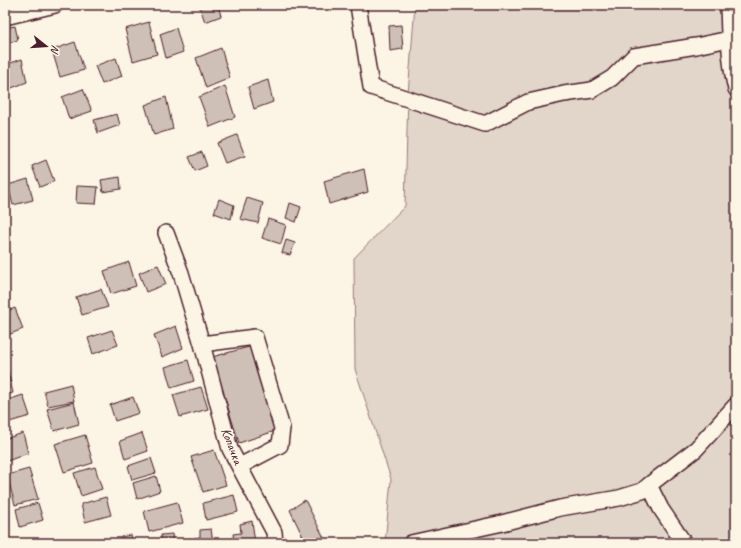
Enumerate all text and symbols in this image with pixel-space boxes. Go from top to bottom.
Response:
north arrow [26,26,66,66]
text: N [47,44,63,56]
street label: Копачка [217,425,247,468]

